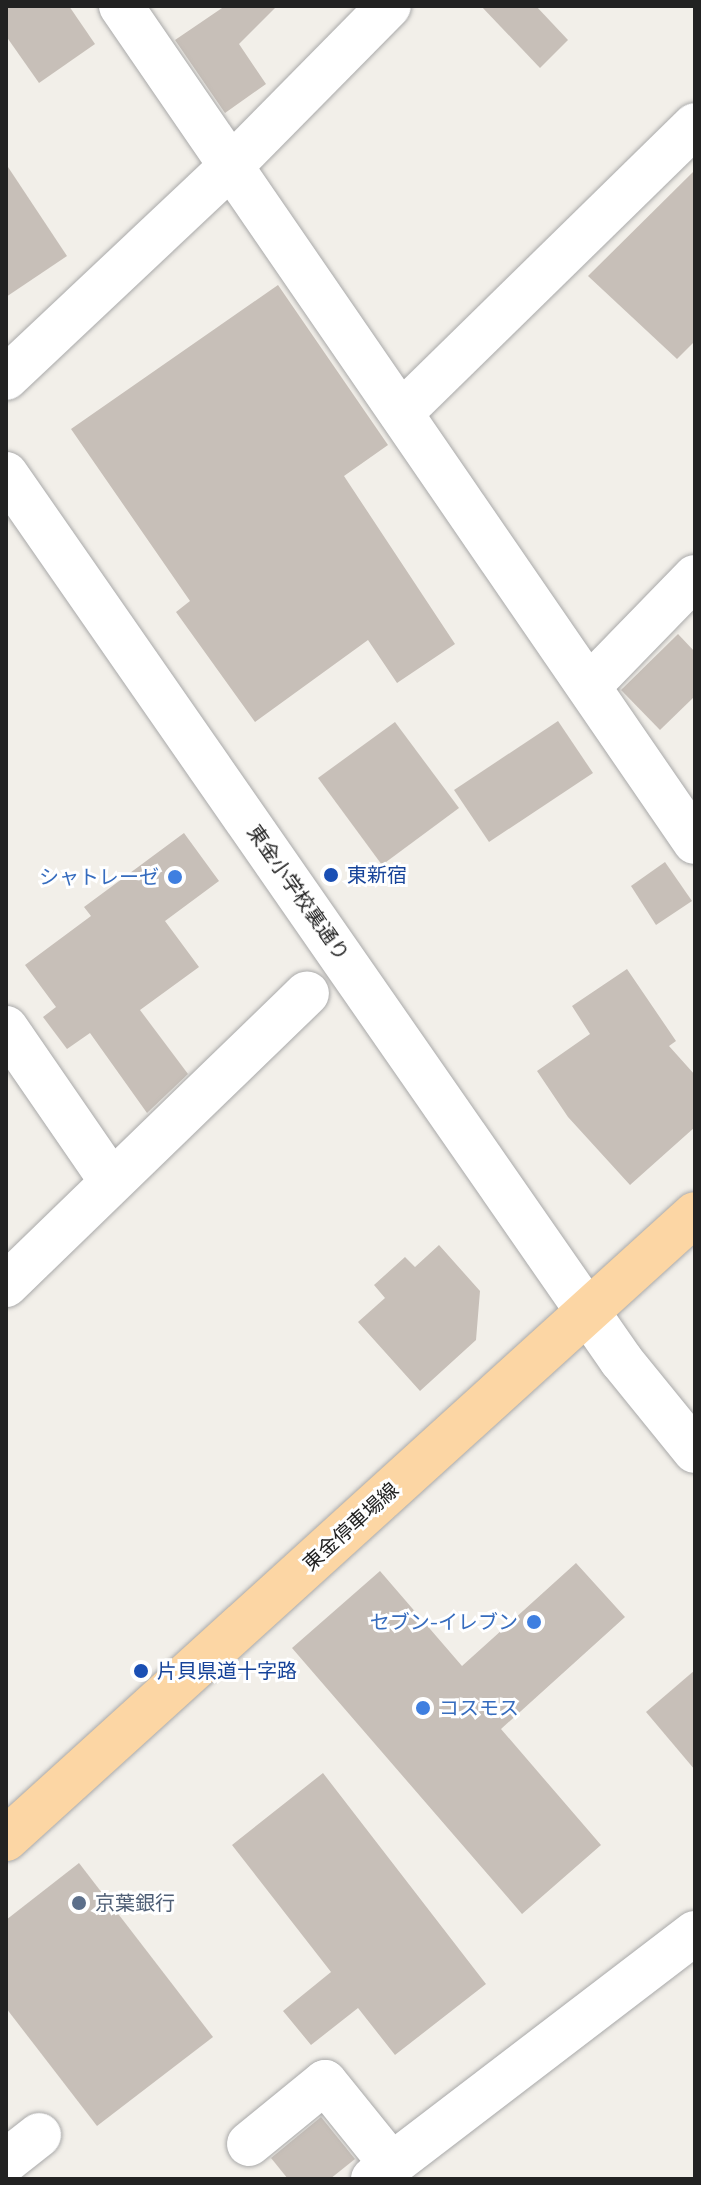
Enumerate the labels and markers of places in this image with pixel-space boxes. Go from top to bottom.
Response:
place label: 東新宿 [347,863,407,887]
place label: シャトレーゼ [39,865,159,889]
marker: 東新宿 [322,866,340,884]
marker: シャトレーゼ [166,868,184,886]
place label: セブン-イレブン [370,1610,518,1634]
marker: セブン-イレブン [525,1613,543,1631]
place label: 片貝県道十字路 [157,1659,297,1683]
marker: 片貝県道十字路 [132,1662,150,1680]
place label: コスモス [439,1696,519,1720]
marker: コスモス [414,1699,432,1717]
place label: 京葉銀行 [95,1891,175,1915]
marker: 京葉銀行 [70,1894,88,1912]

